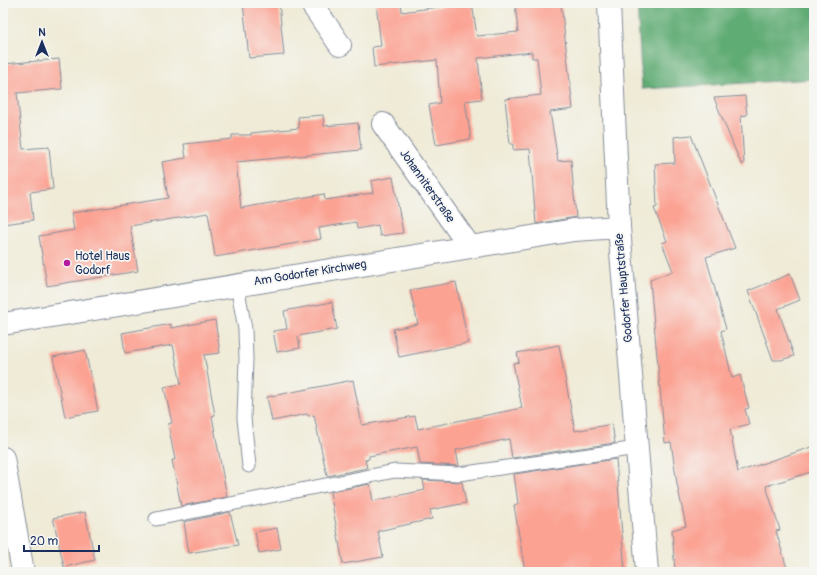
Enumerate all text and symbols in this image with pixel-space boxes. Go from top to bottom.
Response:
north arrow [22,22,62,62]
text: N [38,26,46,39]
street label: Johanniterstraße [396,146,458,226]
street label: Godorfer Hauptstraße [612,233,636,343]
place label: Hotel Haus Godorf [75,249,130,278]
street label: Am Godorfer Kirchweg [253,257,367,289]
marker: Hotel Haus Godorf [62,258,72,268]
scale bar [24,527,99,553]
text: 20 m [30,534,59,549]

